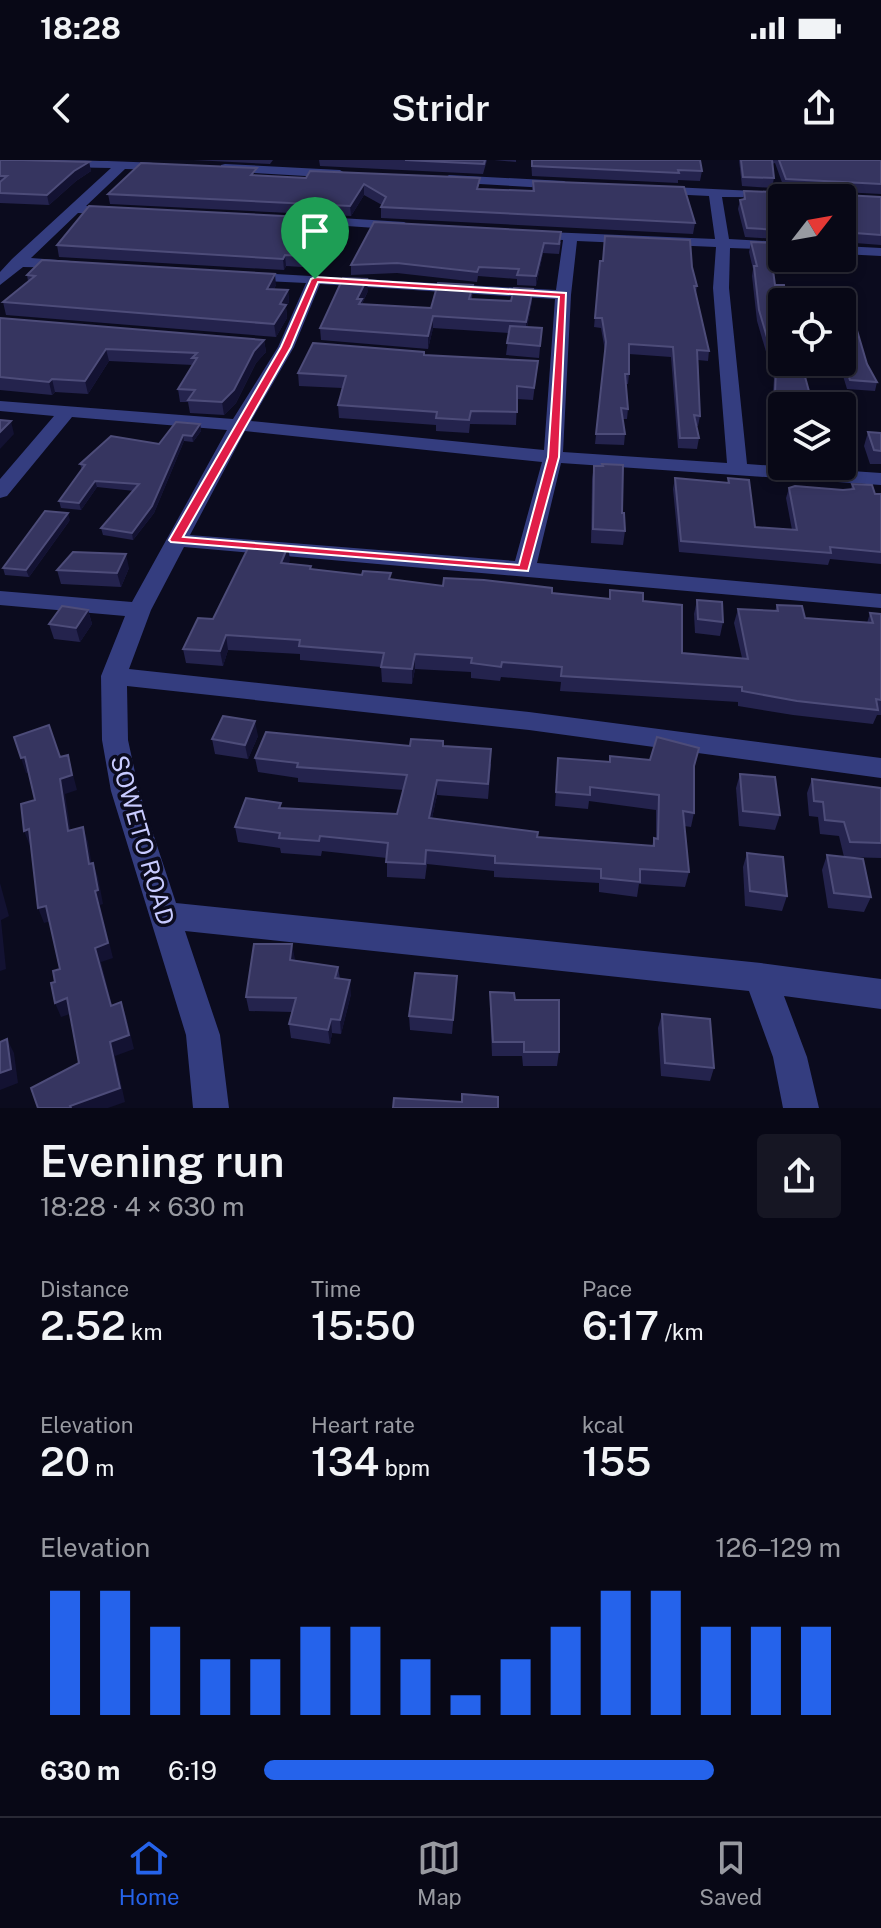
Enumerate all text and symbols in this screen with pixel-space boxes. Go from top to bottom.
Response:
text: 18:28 [40,10,121,46]
icon: back [40,86,84,130]
icon: share [797,86,841,130]
text: Stridr [391,87,490,129]
north arrow [768,184,856,272]
map controls [768,184,856,480]
pin [281,197,349,279]
icon: arrive [293,209,337,253]
button: locate [768,288,856,376]
button: layers [768,392,856,480]
street label: SOWETO ROAD [105,752,181,928]
button: share [757,1134,841,1218]
text: Evening run [40,1135,285,1187]
text: 18:28 · 4 × 630 m [40,1191,245,1222]
text: Distance [40,1276,129,1302]
text: Time [311,1276,361,1302]
text: Pace [582,1276,632,1302]
text: 2.52 [40,1302,126,1349]
text: 15:50 [311,1302,416,1349]
text: 6:17 [582,1302,659,1349]
text: km [126,1319,162,1345]
text: /km [659,1319,703,1345]
text: Elevation [40,1412,133,1438]
text: Heart rate [311,1412,415,1438]
text: kcal [582,1412,624,1438]
text: 20 [40,1438,90,1485]
text: 134 [311,1438,379,1485]
text: 155 [582,1438,651,1485]
text: m [90,1455,114,1481]
text: bpm [379,1455,430,1481]
text: Elevation [40,1532,150,1563]
text: 126–129 m [715,1532,841,1563]
text: 630 m [40,1755,120,1786]
text: 6:19 [168,1755,217,1786]
tab: Home [119,1836,179,1910]
tab: Map [417,1836,462,1910]
tab: Saved [699,1836,762,1910]

